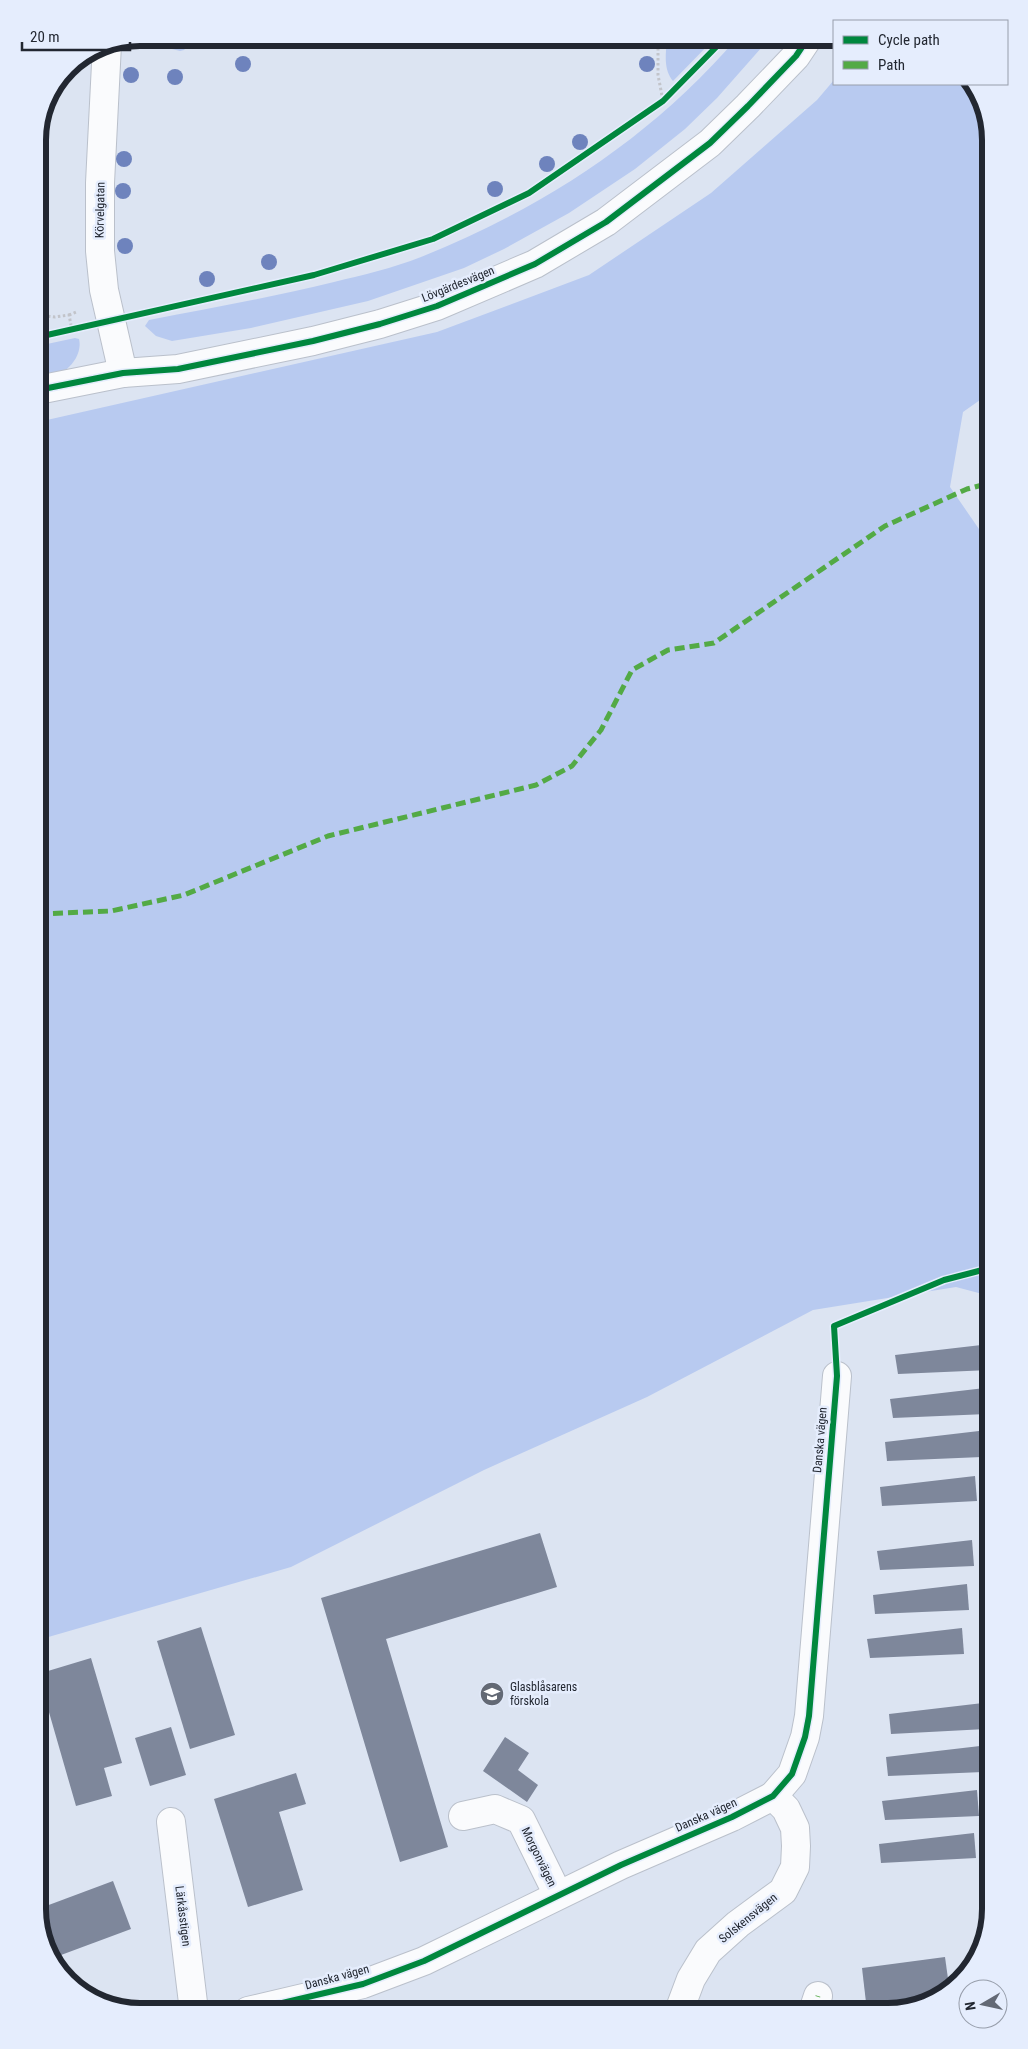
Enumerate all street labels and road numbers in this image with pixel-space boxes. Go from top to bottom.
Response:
street label: Körvelgatan [93,182,107,238]
street label: Lövgärdesvägen [420,263,497,305]
street label: Danska vägen [810,1406,830,1473]
street label: Danska vägen [673,1795,739,1835]
street label: Morgonvägen [519,1825,560,1889]
street label: Lärkåsstigen [172,1885,194,1947]
street label: Solskensvägen [716,1890,780,1946]
street label: Danska vägen [303,1962,371,1992]

